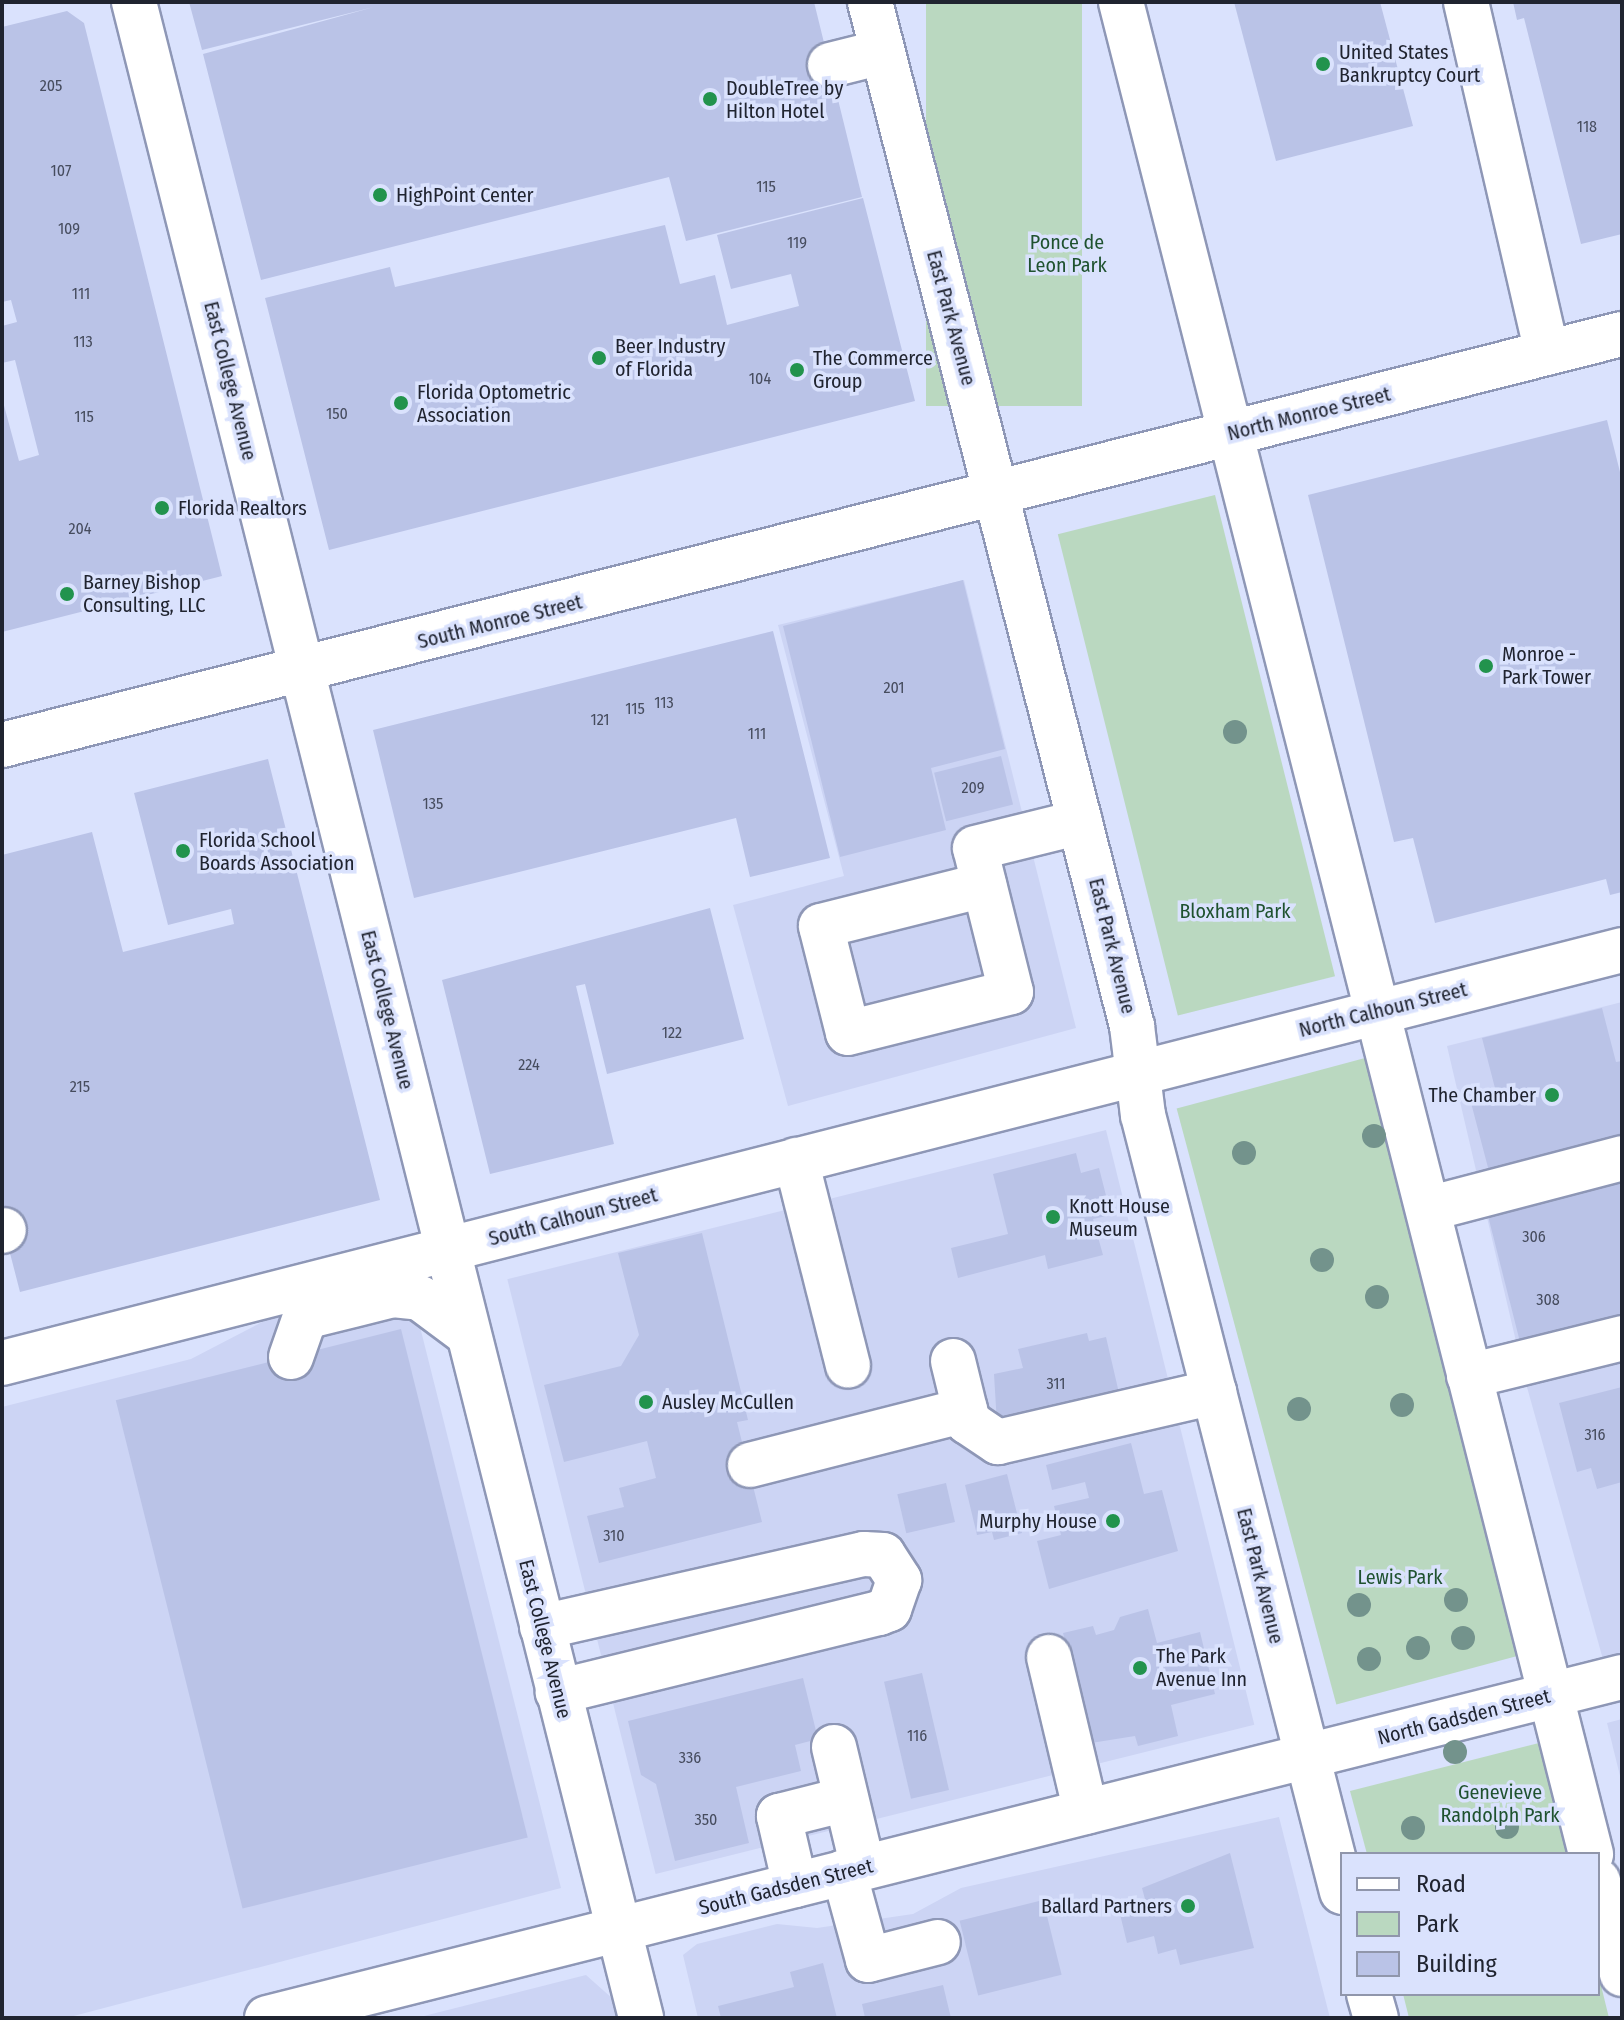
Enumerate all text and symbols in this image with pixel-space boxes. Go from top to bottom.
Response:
place label: United States Bankruptcy Court [1339,40,1480,87]
marker: United States Bankruptcy Court [1314,55,1332,73]
house number: 205 [40,76,62,96]
place label: DoubleTree by Hilton Hotel [726,76,843,123]
marker: DoubleTree by Hilton Hotel [701,90,719,108]
house number: 118 [1577,117,1597,137]
house number: 107 [51,161,71,181]
house number: 115 [756,177,776,197]
place label: HighPoint Center [396,183,534,207]
marker: HighPoint Center [371,186,389,204]
house number: 109 [58,219,80,239]
park label: Ponce de Leon Park [1027,230,1107,277]
house number: 119 [787,233,807,253]
street label: East Park Avenue [921,248,981,388]
house number: 111 [72,284,90,304]
street label: East College Avenue [199,299,261,463]
house number: 113 [73,332,93,352]
place label: Beer Industry of Florida [615,334,725,381]
place label: The Commerce Group [813,346,933,393]
marker: Beer Industry of Florida [590,349,608,367]
marker: The Commerce Group [788,361,806,379]
house number: 104 [749,369,771,389]
place label: Florida Optometric Association [417,380,571,427]
street label: North Monroe Street [1225,382,1393,446]
marker: Florida Optometric Association [392,394,410,412]
house number: 150 [326,404,348,424]
house number: 115 [74,407,94,427]
place label: Florida Realtors [178,496,307,520]
marker: Florida Realtors [153,499,171,517]
house number: 204 [68,519,92,539]
place label: Barney Bishop Consulting, LLC [83,570,205,617]
marker: Barney Bishop Consulting, LLC [58,585,76,603]
street label: South Monroe Street [415,590,585,654]
place label: Monroe - Park Tower [1502,642,1591,689]
marker: Monroe - Park Tower [1477,657,1495,675]
house number: 201 [883,678,905,698]
house number: 113 [654,693,674,713]
house number: 115 [625,699,645,719]
house number: 121 [590,710,610,730]
house number: 111 [748,724,766,744]
house number: 209 [961,778,985,798]
house number: 135 [423,794,443,814]
place label: Florida School Boards Association [199,828,354,875]
marker: Florida School Boards Association [174,842,192,860]
street label: East Park Avenue [1084,876,1140,1016]
park label: Bloxham Park [1179,899,1291,923]
street label: East College Avenue [356,928,418,1092]
street label: North Calhoun Street [1297,978,1469,1042]
house number: 122 [662,1023,682,1043]
house number: 224 [518,1055,540,1075]
house number: 215 [70,1077,90,1097]
place label: The Chamber [1428,1083,1536,1107]
marker: The Chamber [1543,1086,1561,1104]
street label: South Calhoun Street [486,1183,660,1251]
place label: Knott House Museum [1069,1194,1170,1241]
marker: Knott House Museum [1044,1208,1062,1226]
house number: 306 [1522,1227,1546,1247]
house number: 308 [1536,1290,1560,1310]
house number: 311 [1046,1374,1066,1394]
place label: Ausley McCullen [662,1390,794,1414]
marker: Ausley McCullen [637,1393,655,1411]
house number: 316 [1584,1425,1606,1445]
street label: East Park Avenue [1232,1506,1288,1646]
place label: Murphy House [979,1509,1097,1533]
marker: Murphy House [1104,1512,1122,1530]
house number: 310 [603,1526,625,1546]
street label: East College Avenue [514,1557,576,1721]
park label: Lewis Park [1357,1565,1443,1589]
place label: The Park Avenue Inn [1156,1644,1247,1691]
marker: The Park Avenue Inn [1131,1659,1149,1677]
street label: North Gadsden Street [1375,1684,1553,1750]
house number: 116 [907,1726,927,1746]
house number: 336 [679,1748,701,1768]
park label: Genevieve Randolph Park [1441,1781,1559,1828]
house number: 350 [695,1810,717,1830]
legend [1340,1852,1600,1996]
street label: South Gadsden Street [697,1854,875,1920]
text: Road [1416,1870,1466,1898]
place label: Ballard Partners [1041,1894,1172,1918]
marker: Ballard Partners [1179,1897,1197,1915]
text: Park [1416,1910,1459,1938]
text: Building [1416,1950,1497,1978]

